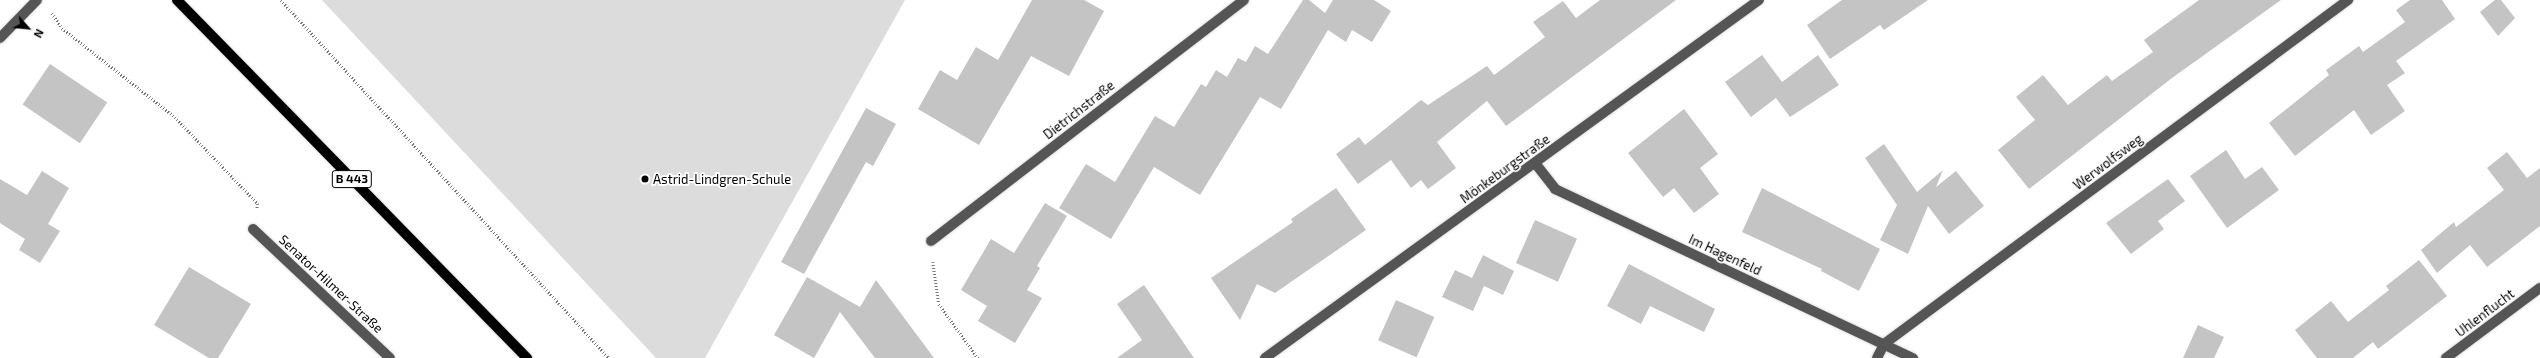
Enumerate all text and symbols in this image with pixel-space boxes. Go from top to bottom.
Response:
north arrow [8,8,48,48]
text: N [32,27,47,40]
street label: Dietrichstraße [1040,77,1118,143]
street label: Mönkeburgstraße [1457,131,1553,207]
street label: Werwolfsweg [2070,131,2146,193]
road number: B 443 [331,169,373,189]
place label: Astrid-Lindgren-Schule [653,171,791,187]
marker: Astrid-Lindgren-Schule [640,174,650,184]
street label: Im Hagenfeld [1686,231,1764,279]
street label: Senator-Hilmer-Straße [276,232,386,336]
street label: Uhlenflucht [2453,286,2517,340]

